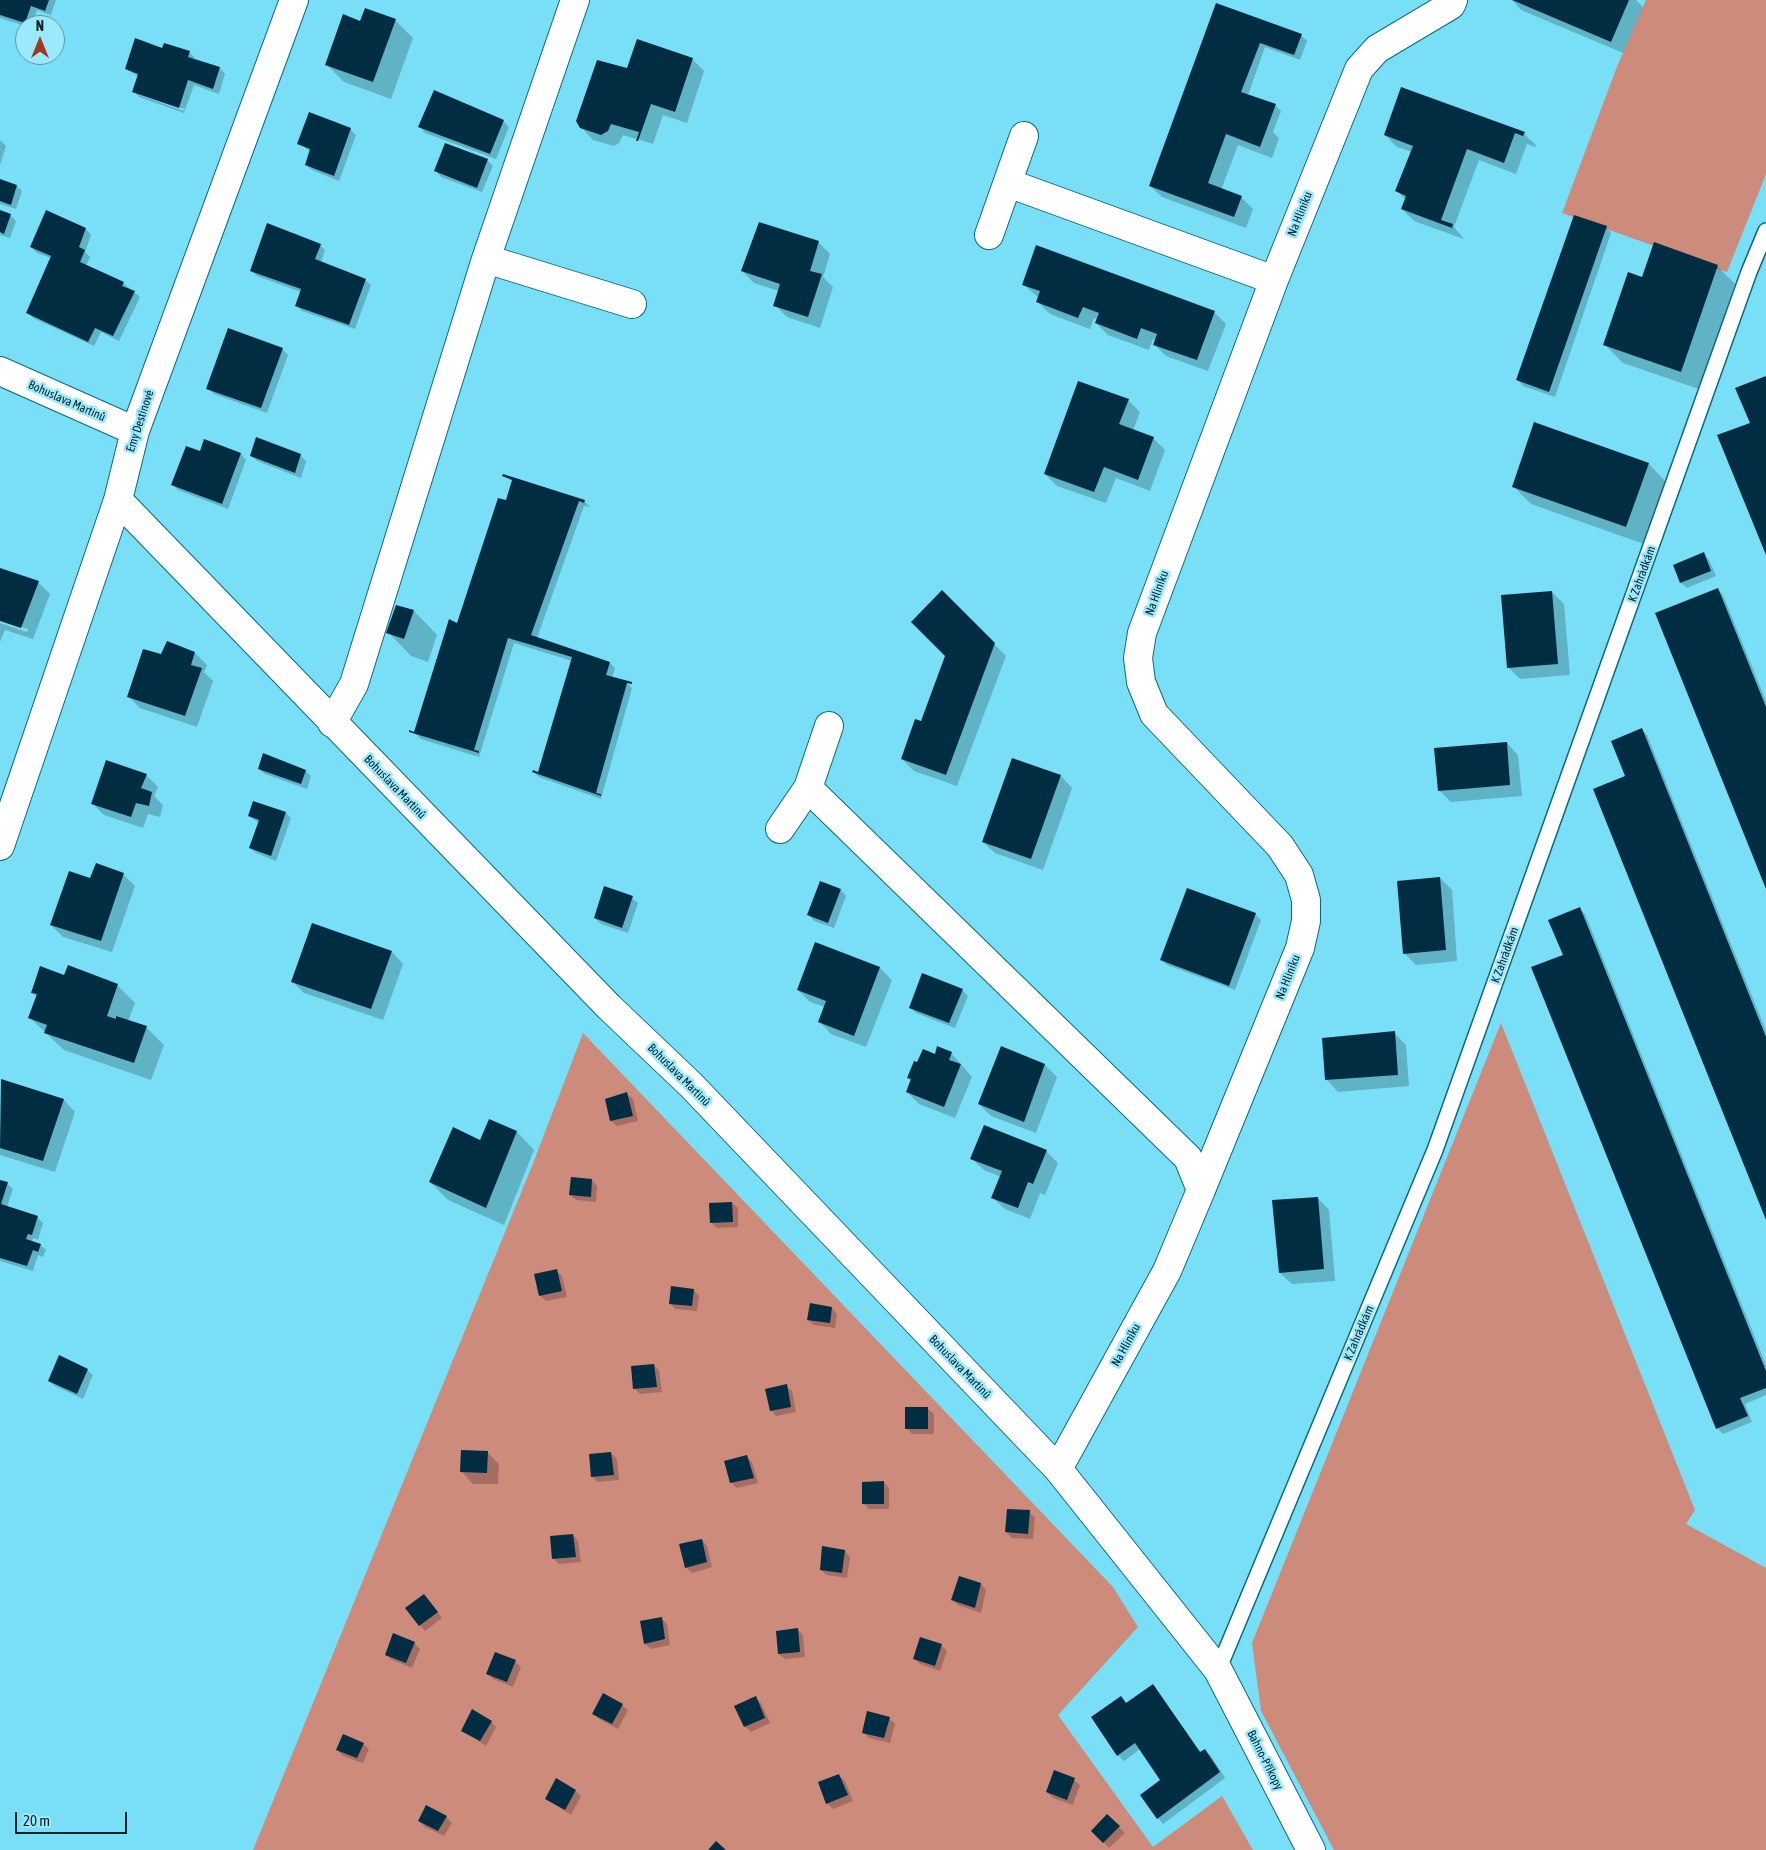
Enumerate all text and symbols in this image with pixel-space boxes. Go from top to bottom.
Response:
north arrow [15,15,65,65]
text: N [36,18,44,34]
street label: Na Hliníku [1285,190,1315,238]
street label: Bohuslava Martinů [26,378,108,424]
street label: Emy Destinové [123,388,157,454]
street label: K Zahrádkám [1625,544,1659,604]
street label: Na Hliníku [1142,569,1172,617]
street label: Bohuslava Martinů [361,752,429,822]
street label: K Zahrádkám [1488,925,1522,985]
street label: Na Hliníku [1273,953,1303,1001]
street label: Bohuslava Martinů [645,1041,713,1109]
street label: K Zahrádkám [1341,1303,1377,1363]
street label: Na Hliníku [1108,1321,1144,1369]
street label: Bohuslava Martinů [926,1332,994,1402]
street label: Bahno-Příkopy [1244,1728,1286,1792]
scale bar [18,1802,130,1834]
text: 20 m [23,1812,50,1829]

